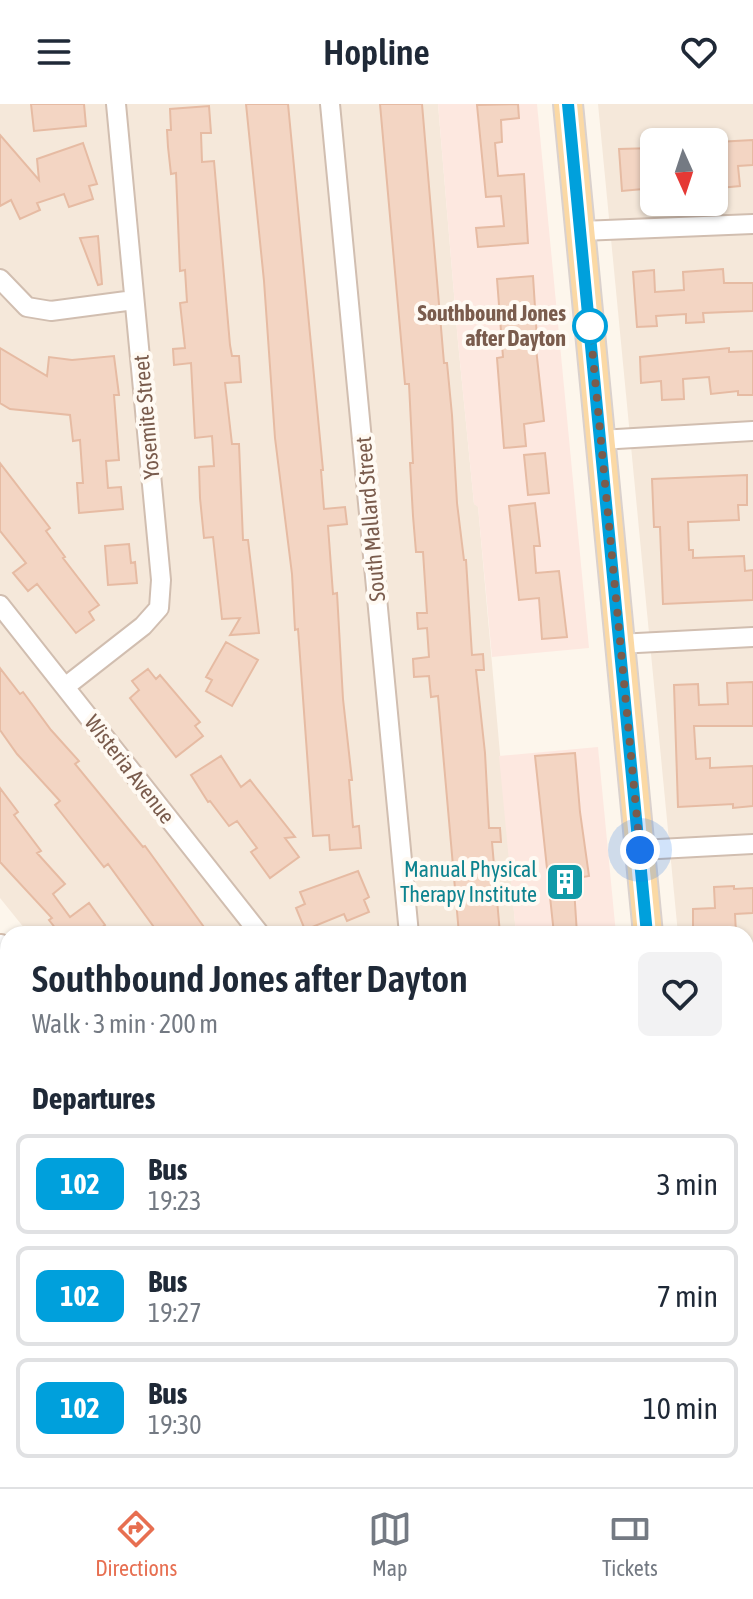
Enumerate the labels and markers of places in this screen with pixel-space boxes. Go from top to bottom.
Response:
place label: Southbound Jones after Dayton [417,300,566,351]
marker: Southbound Jones after Dayton [573,309,607,343]
place label: Manual Physical Therapy Institute [400,856,537,907]
building icon: Manual Physical Therapy Institute [544,861,586,903]

